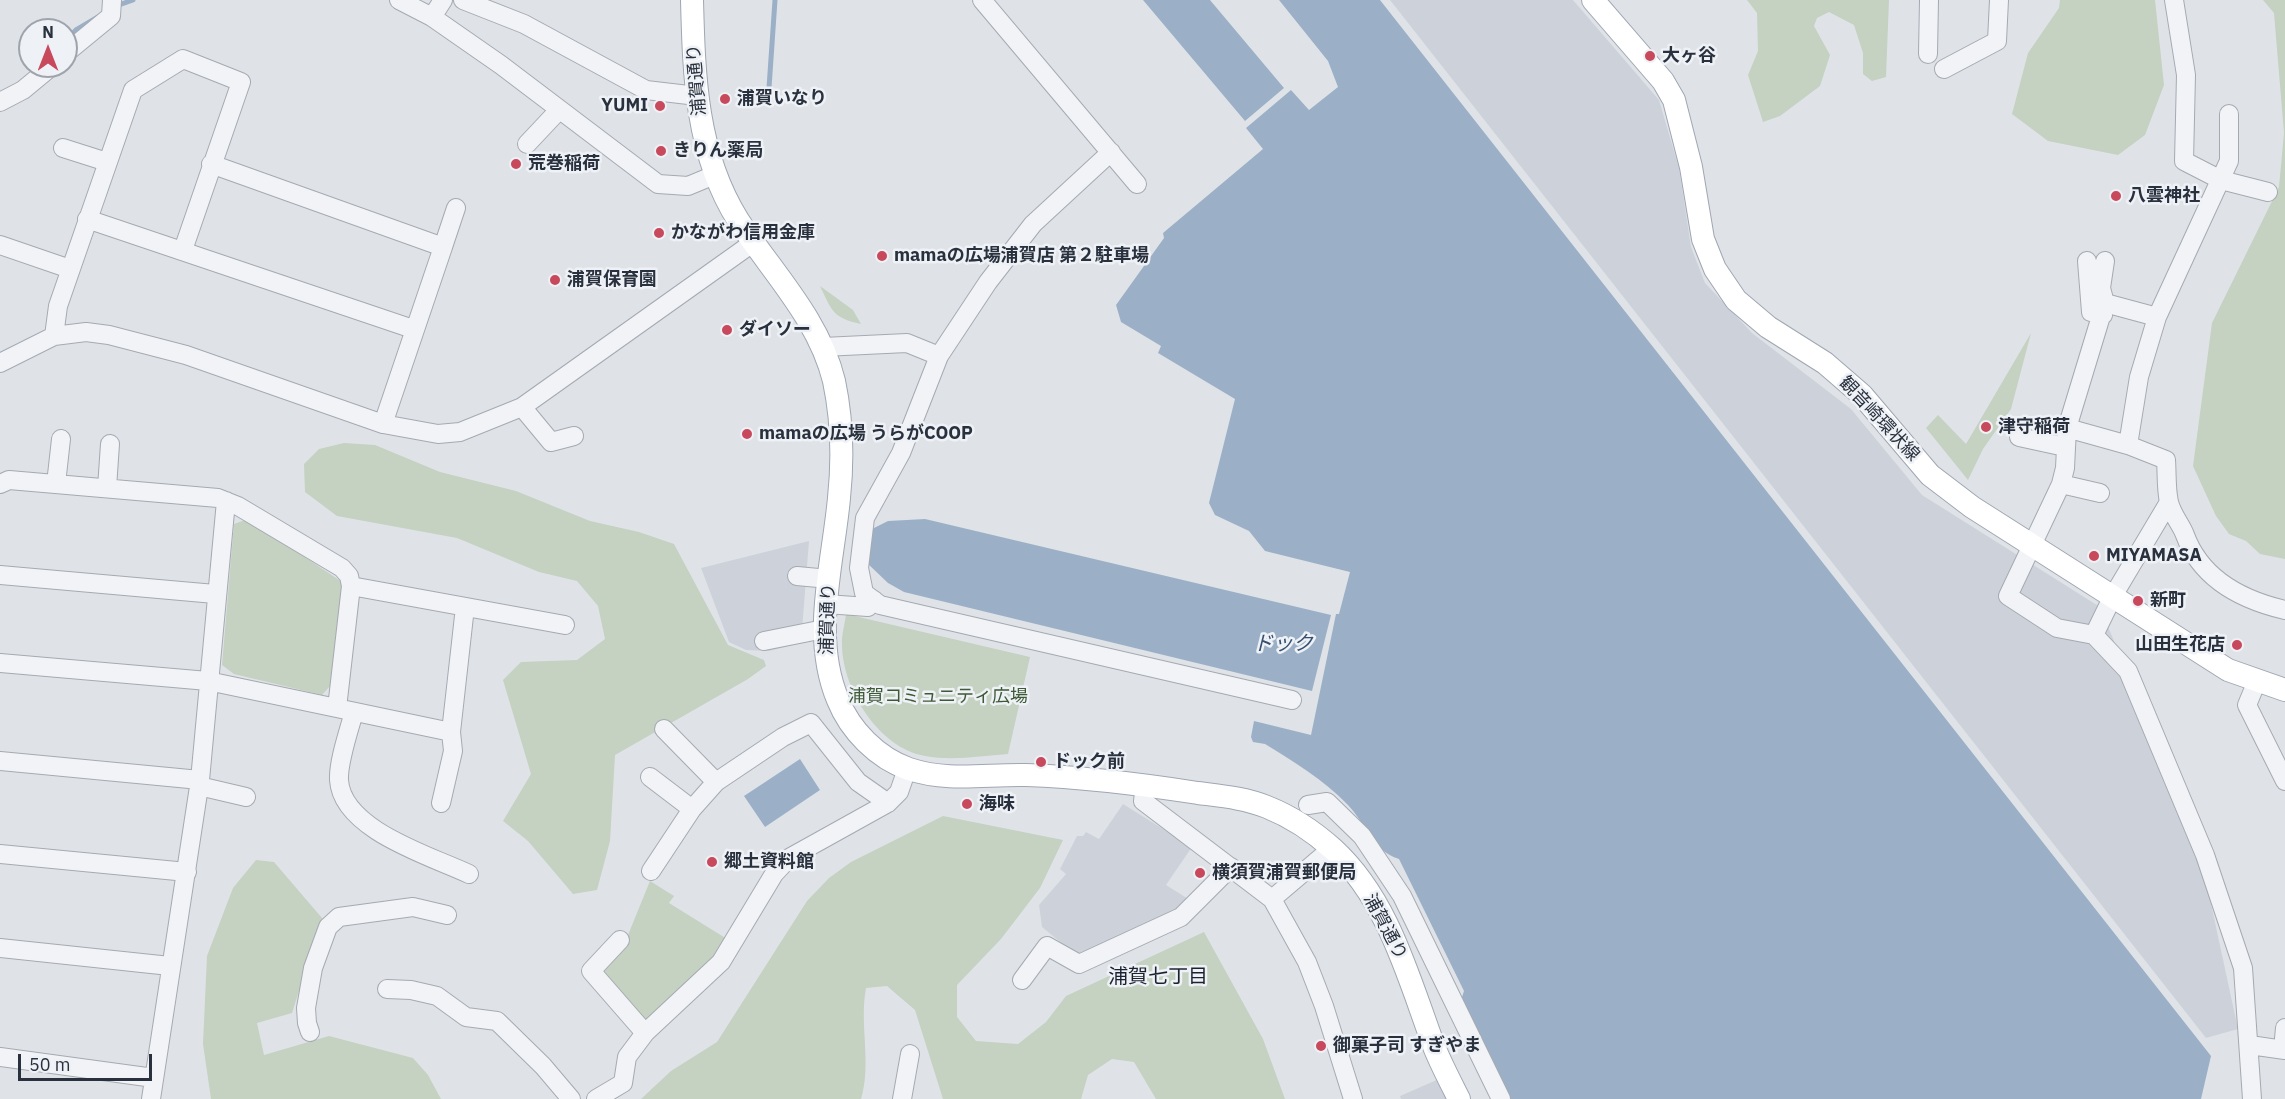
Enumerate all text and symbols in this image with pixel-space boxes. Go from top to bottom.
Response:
north arrow [18,18,78,78]
text: N [42,22,54,42]
street label: 浦賀通り [683,43,711,117]
place label: 大ヶ谷 [1662,45,1716,67]
marker: 大ヶ谷 [1643,49,1657,63]
place label: 浦賀いなり [737,88,827,110]
marker: 浦賀いなり [718,92,732,106]
place label: YUMI [601,95,648,117]
marker: YUMI [653,99,667,113]
place label: きりん薬局 [673,140,763,162]
marker: きりん薬局 [654,144,668,158]
place label: 荒巻稲荷 [528,153,600,175]
marker: 荒巻稲荷 [509,157,523,171]
place label: 八雲神社 [2128,185,2200,207]
marker: 八雲神社 [2109,189,2123,203]
place label: かながわ信用金庫 [671,222,815,244]
marker: かながわ信用金庫 [652,226,666,240]
place label: mamaの広場浦賀店 第２駐車場 [894,245,1149,267]
marker: mamaの広場浦賀店 第２駐車場 [875,249,889,263]
place label: 浦賀保育園 [567,269,657,291]
marker: 浦賀保育園 [548,273,562,287]
place label: ダイソー [739,319,811,341]
marker: ダイソー [720,323,734,337]
street label: 観音崎環状線 [1834,372,1924,466]
place label: 津守稲荷 [1998,416,2070,438]
marker: 津守稲荷 [1979,420,1993,434]
place label: mamaの広場 うらがCOOP [759,423,973,445]
marker: mamaの広場 うらがCOOP [740,427,754,441]
place label: MIYAMASA [2106,545,2202,567]
marker: MIYAMASA [2087,549,2101,563]
street label: 浦賀通り [816,583,840,655]
place label: 新町 [2150,590,2186,612]
marker: 新町 [2131,594,2145,608]
water label: ドック [1253,632,1313,656]
place label: 山田生花店 [2135,634,2225,656]
marker: 山田生花店 [2230,638,2244,652]
park label: 浦賀コミュニティ広場 [848,686,1028,708]
place label: ドック前 [1053,751,1125,773]
marker: ドック前 [1034,755,1048,769]
place label: 海味 [979,793,1015,815]
marker: 海味 [960,797,974,811]
place label: 郷土資料館 [724,851,814,873]
marker: 郷土資料館 [705,855,719,869]
place label: 横須賀浦賀郵便局 [1212,862,1356,884]
marker: 横須賀浦賀郵便局 [1193,866,1207,880]
street label: 浦賀通り [1359,890,1411,964]
district label: 浦賀七丁目 [1108,965,1208,989]
place label: 御菓子司 すぎやま [1333,1035,1481,1057]
marker: 御菓子司 すぎやま [1314,1039,1328,1053]
scale bar [21,1042,154,1080]
text: 50 m [29,1053,71,1076]

